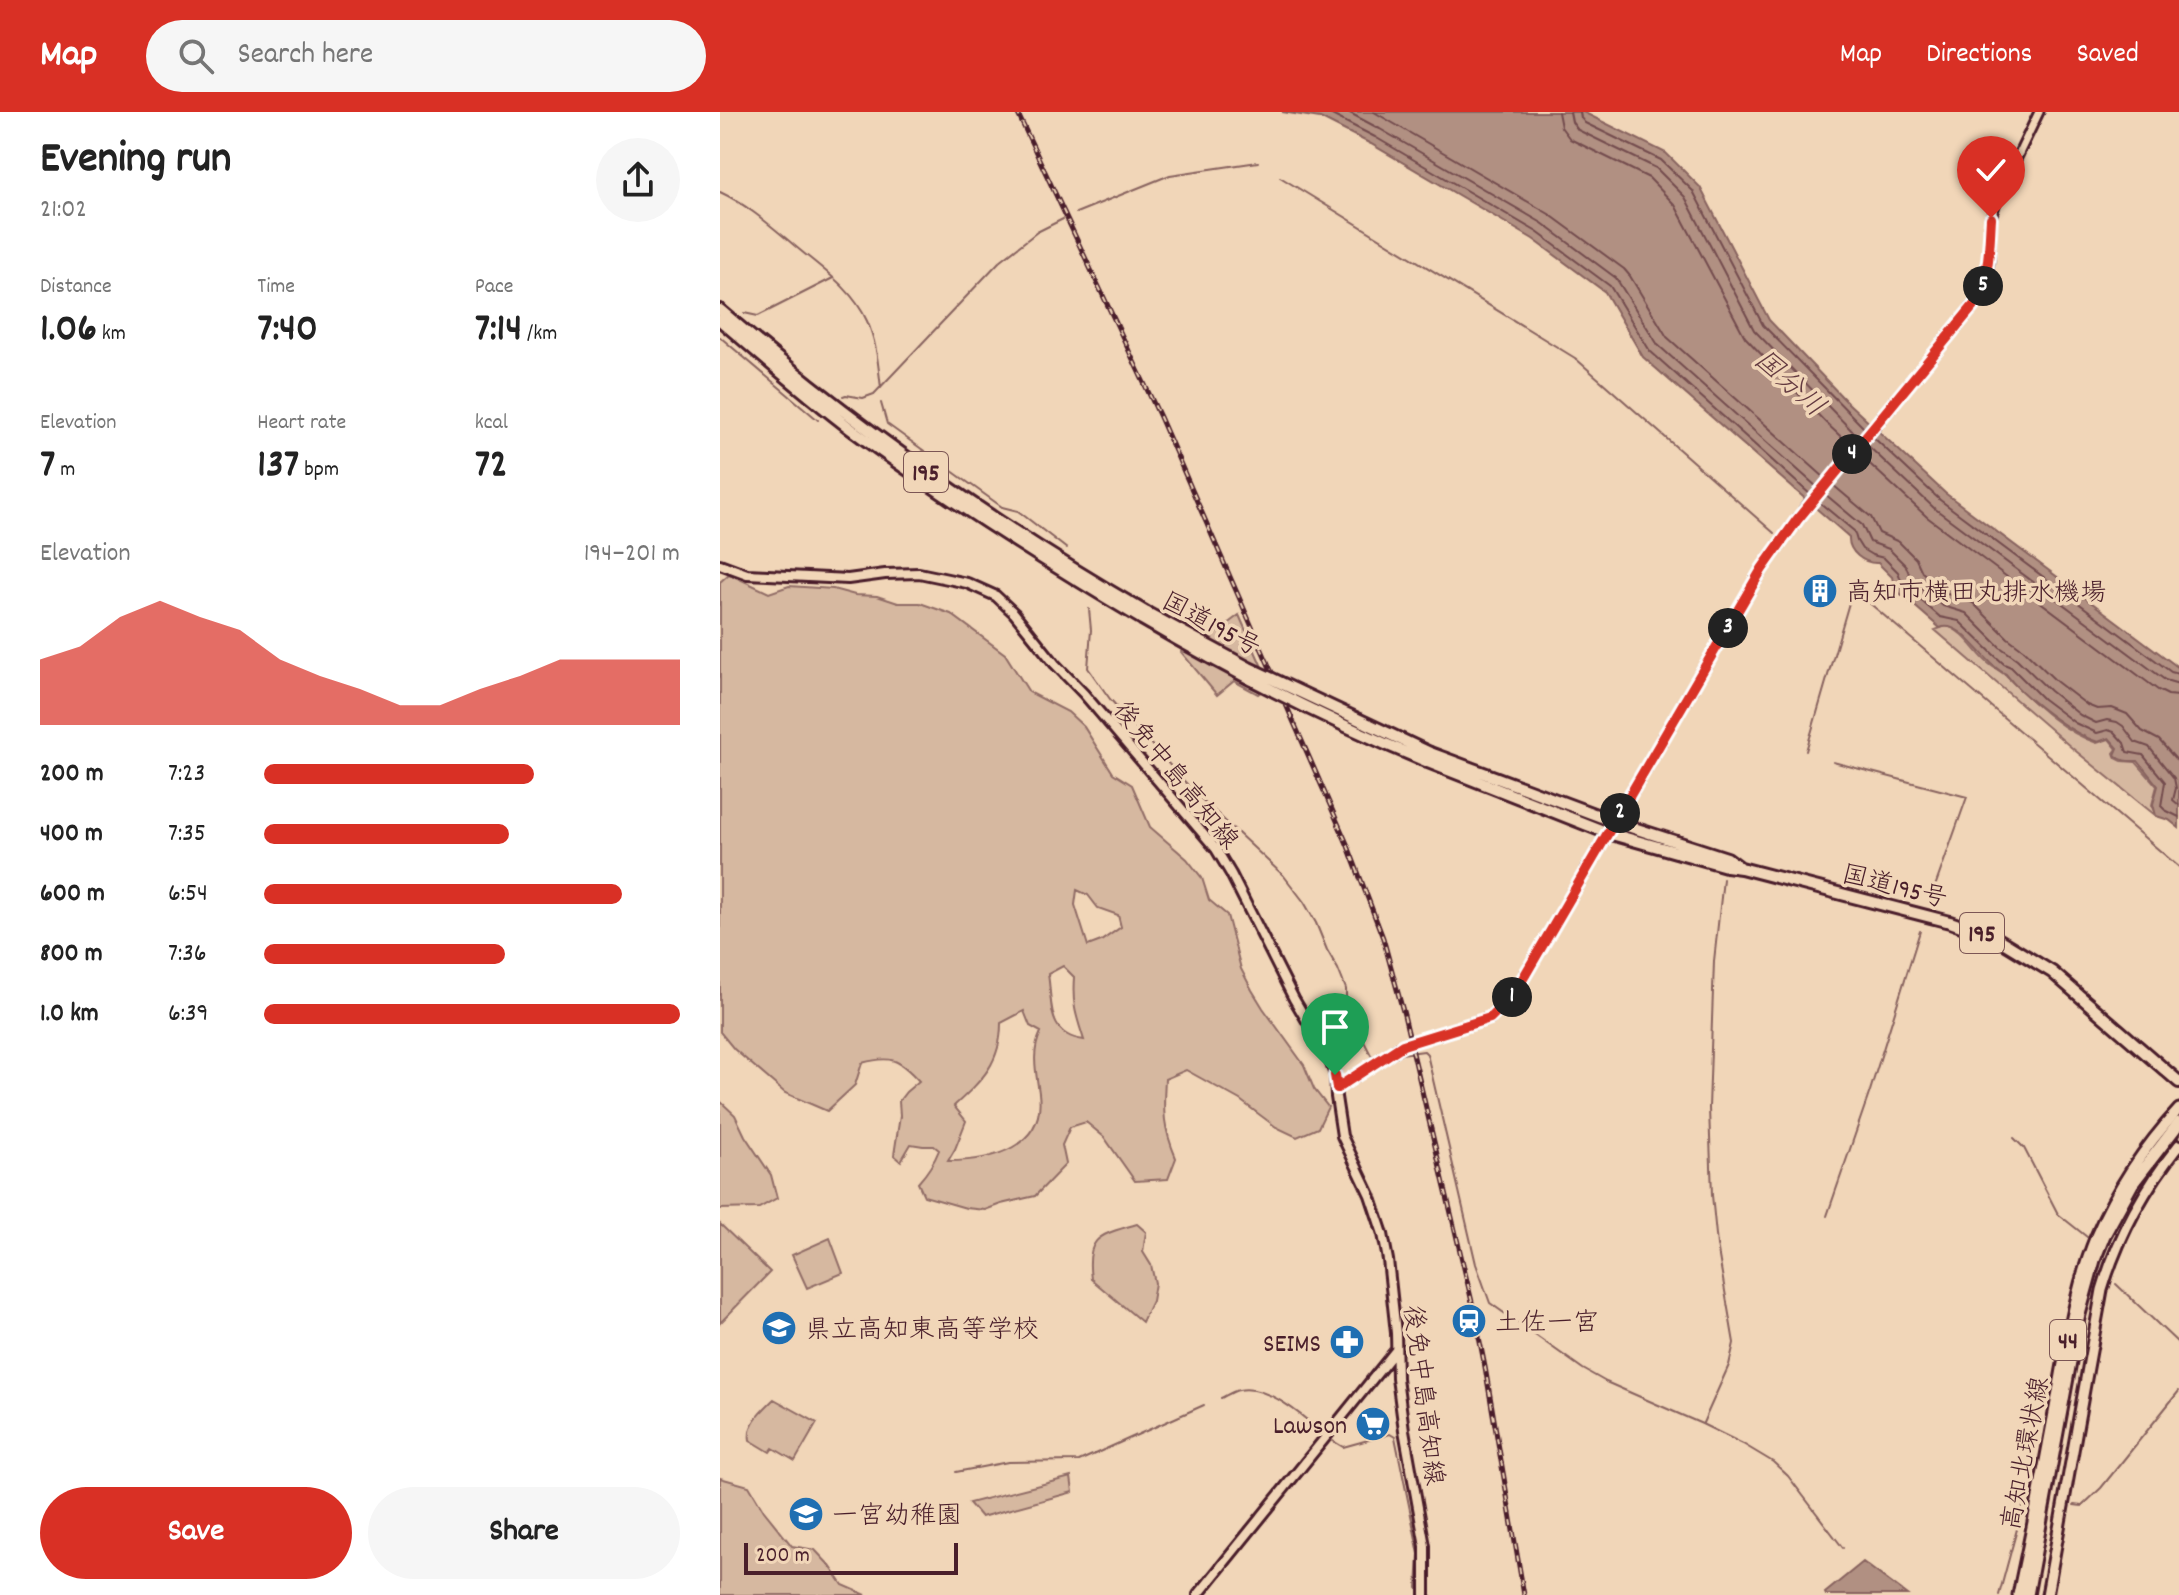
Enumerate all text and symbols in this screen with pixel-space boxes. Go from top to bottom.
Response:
search box [146,20,706,92]
text: Map [40,29,98,84]
icon: search [174,34,218,78]
text: Search here [238,35,373,78]
text: Map [1840,36,1882,76]
text: Directions [1926,36,2032,76]
text: Saved [2076,36,2139,76]
text: Evening run [40,130,231,193]
pin [1957,136,2025,218]
button: share [596,138,680,222]
icon: check [1969,148,2013,192]
text: 21:02 [40,192,87,229]
pin: 5 [1963,266,2003,306]
text: 5 [1978,270,1988,301]
text: Distance [40,272,112,303]
text: Time [257,272,295,303]
text: Pace [475,272,514,303]
text: 1.06 [40,303,97,360]
text: 7:40 [257,303,318,360]
text: 7:14 [475,303,522,360]
text: km [97,319,126,350]
text: /km [522,319,557,350]
water label: 国分川 [1743,343,1832,429]
text: Elevation [40,408,117,439]
text: Heart rate [257,408,346,439]
text: kcal [475,408,508,439]
pin: 4 [1832,434,1872,474]
text: 4 [1847,438,1857,469]
text: 7 [40,439,55,496]
text: 137 [257,439,299,496]
text: 72 [475,439,507,496]
road number: 195 [904,452,948,492]
text: m [55,455,75,486]
text: bpm [299,455,339,486]
text: Elevation [40,536,130,573]
text: 194–201 m [584,536,680,573]
building icon: 高知市横田丸排水機場 [1801,572,1839,610]
place label: 高知市横田丸排水機場 [1846,576,2106,613]
street label: 国道195号 [1154,584,1267,668]
pin: 3 [1708,608,1748,648]
text: 3 [1723,612,1733,643]
street label: 後免中島高知線 [1103,694,1246,859]
text: 200 m [40,756,104,793]
text: 7:23 [168,756,205,793]
pin: 2 [1600,793,1640,833]
text: 2 [1615,797,1625,828]
text: 400 m [40,816,103,853]
text: 7:35 [168,816,206,853]
street label: 国道195号 [1837,857,1951,919]
text: 600 m [40,876,105,913]
text: 6:54 [168,876,208,913]
road number: 195 [1960,913,2004,953]
text: 800 m [40,936,103,973]
text: 7:36 [168,936,207,973]
pin: 1 [1492,977,1532,1017]
text: 1 [1510,981,1514,1012]
pin [1301,993,1369,1075]
text: 1.0 km [40,996,99,1033]
text: 6:39 [168,996,209,1033]
icon: arrive [1313,1005,1357,1049]
station icon: 土佐一宮 [1450,1302,1488,1340]
street label: 後免中島高知線 [1392,1303,1451,1488]
place label: 土佐一宮 [1495,1306,1599,1343]
school or university icon: 県立高知東高等学校 [760,1309,798,1347]
place label: 県立高知東高等学校 [805,1313,1039,1350]
road number: 44 [2050,1320,2086,1360]
pharmacy icon: SEIMS [1328,1323,1366,1361]
place label: SEIMS [1263,1327,1321,1364]
street label: 高知北環状線 [1994,1374,2060,1534]
supermarket icon: Lawson [1354,1405,1392,1443]
place label: Lawson [1273,1409,1347,1446]
button: Save [40,1487,352,1579]
button: Share [368,1487,680,1579]
school or university icon: 一宮幼稚園 [787,1495,825,1533]
place label: 一宮幼稚園 [832,1499,962,1536]
scale bar [744,1539,958,1575]
text: 200 m [756,1541,810,1572]

